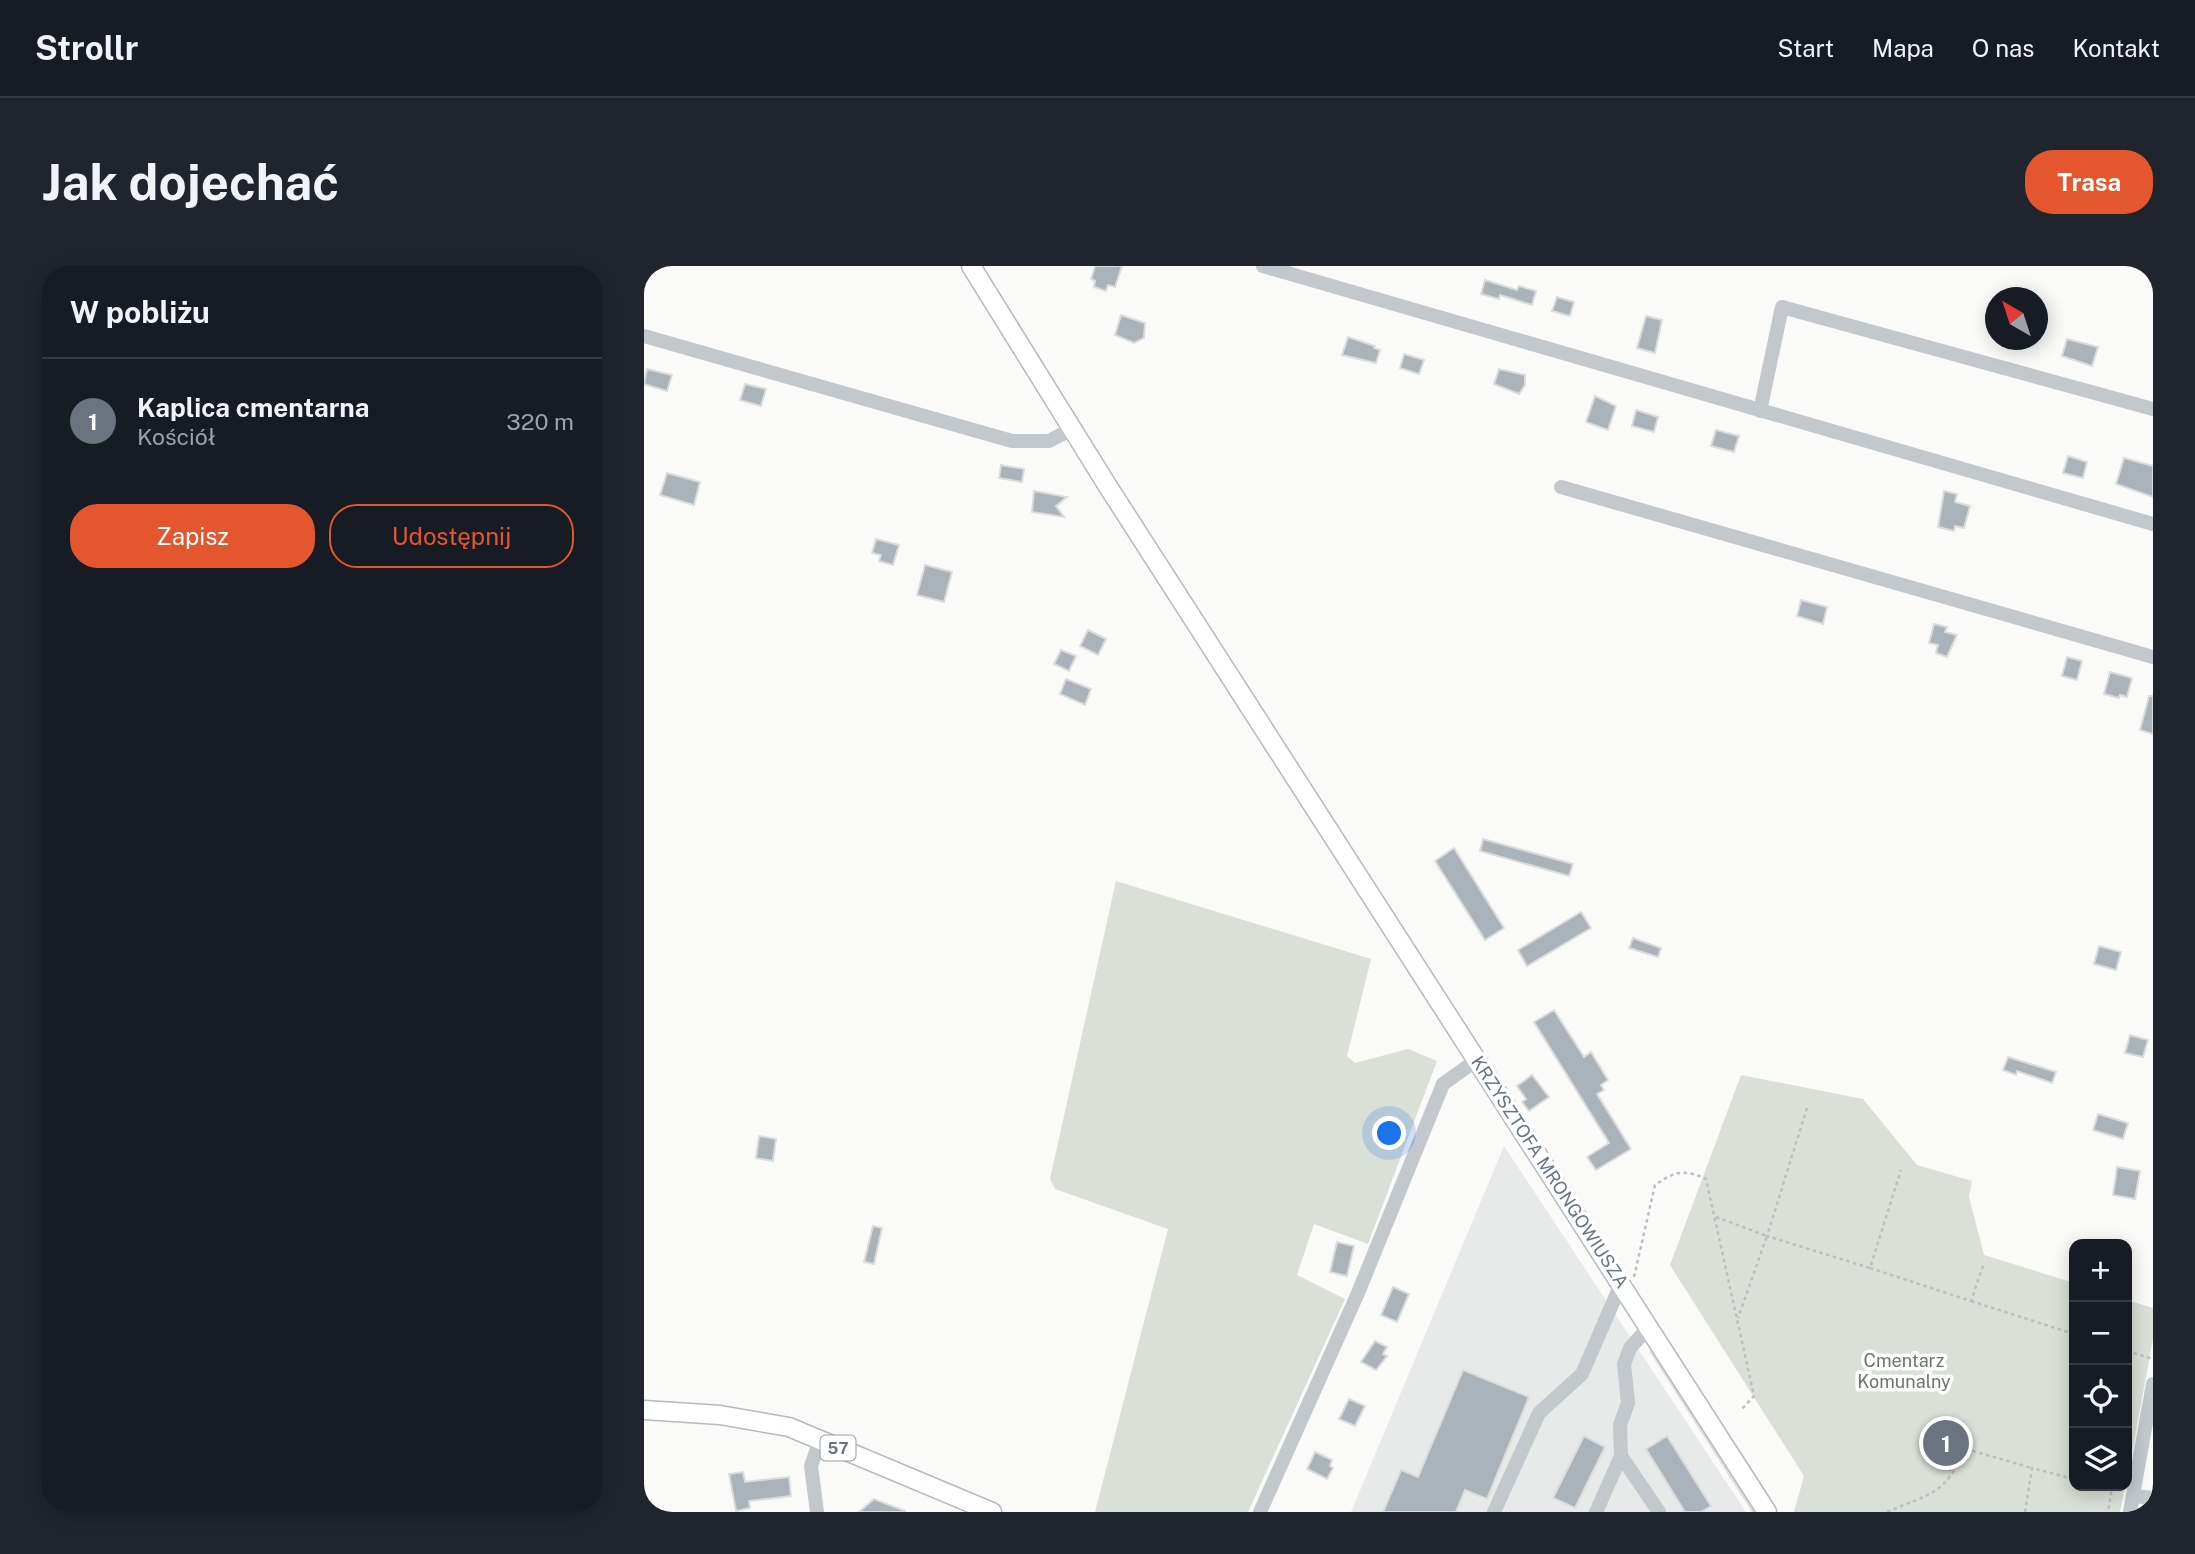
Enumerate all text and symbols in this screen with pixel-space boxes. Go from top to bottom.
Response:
text: Strollr [35,29,138,67]
text: Start [1777,34,1834,62]
text: Mapa [1872,34,1934,62]
text: O nas [1972,34,2034,62]
text: Kontakt [2072,34,2160,62]
button: Trasa [2025,150,2153,214]
text: Jak dojechać [42,153,339,211]
north arrow [1985,287,2048,350]
text: W pobliżu [70,294,210,330]
text: Kaplica cmentarna [137,392,369,423]
text: 1 [88,408,98,435]
text: 320 m [506,408,574,435]
text: Kościół [137,423,216,450]
button: Zapisz [70,504,315,568]
button: Udostępnij [329,504,574,568]
street label: KRZYSZTOFA MRONGOWIUSZA [1467,1052,1633,1292]
your location [1372,1116,1406,1150]
map controls [2069,1239,2132,1491]
button: + [2069,1239,2132,1302]
button: − [2069,1302,2132,1365]
park label: Cmentarz Komunalny [1857,1350,1951,1392]
button: locate [2069,1365,2132,1428]
pin: 1 [1923,1417,1969,1469]
button: layers [2069,1428,2132,1491]
road number: 57 [820,1436,856,1460]

